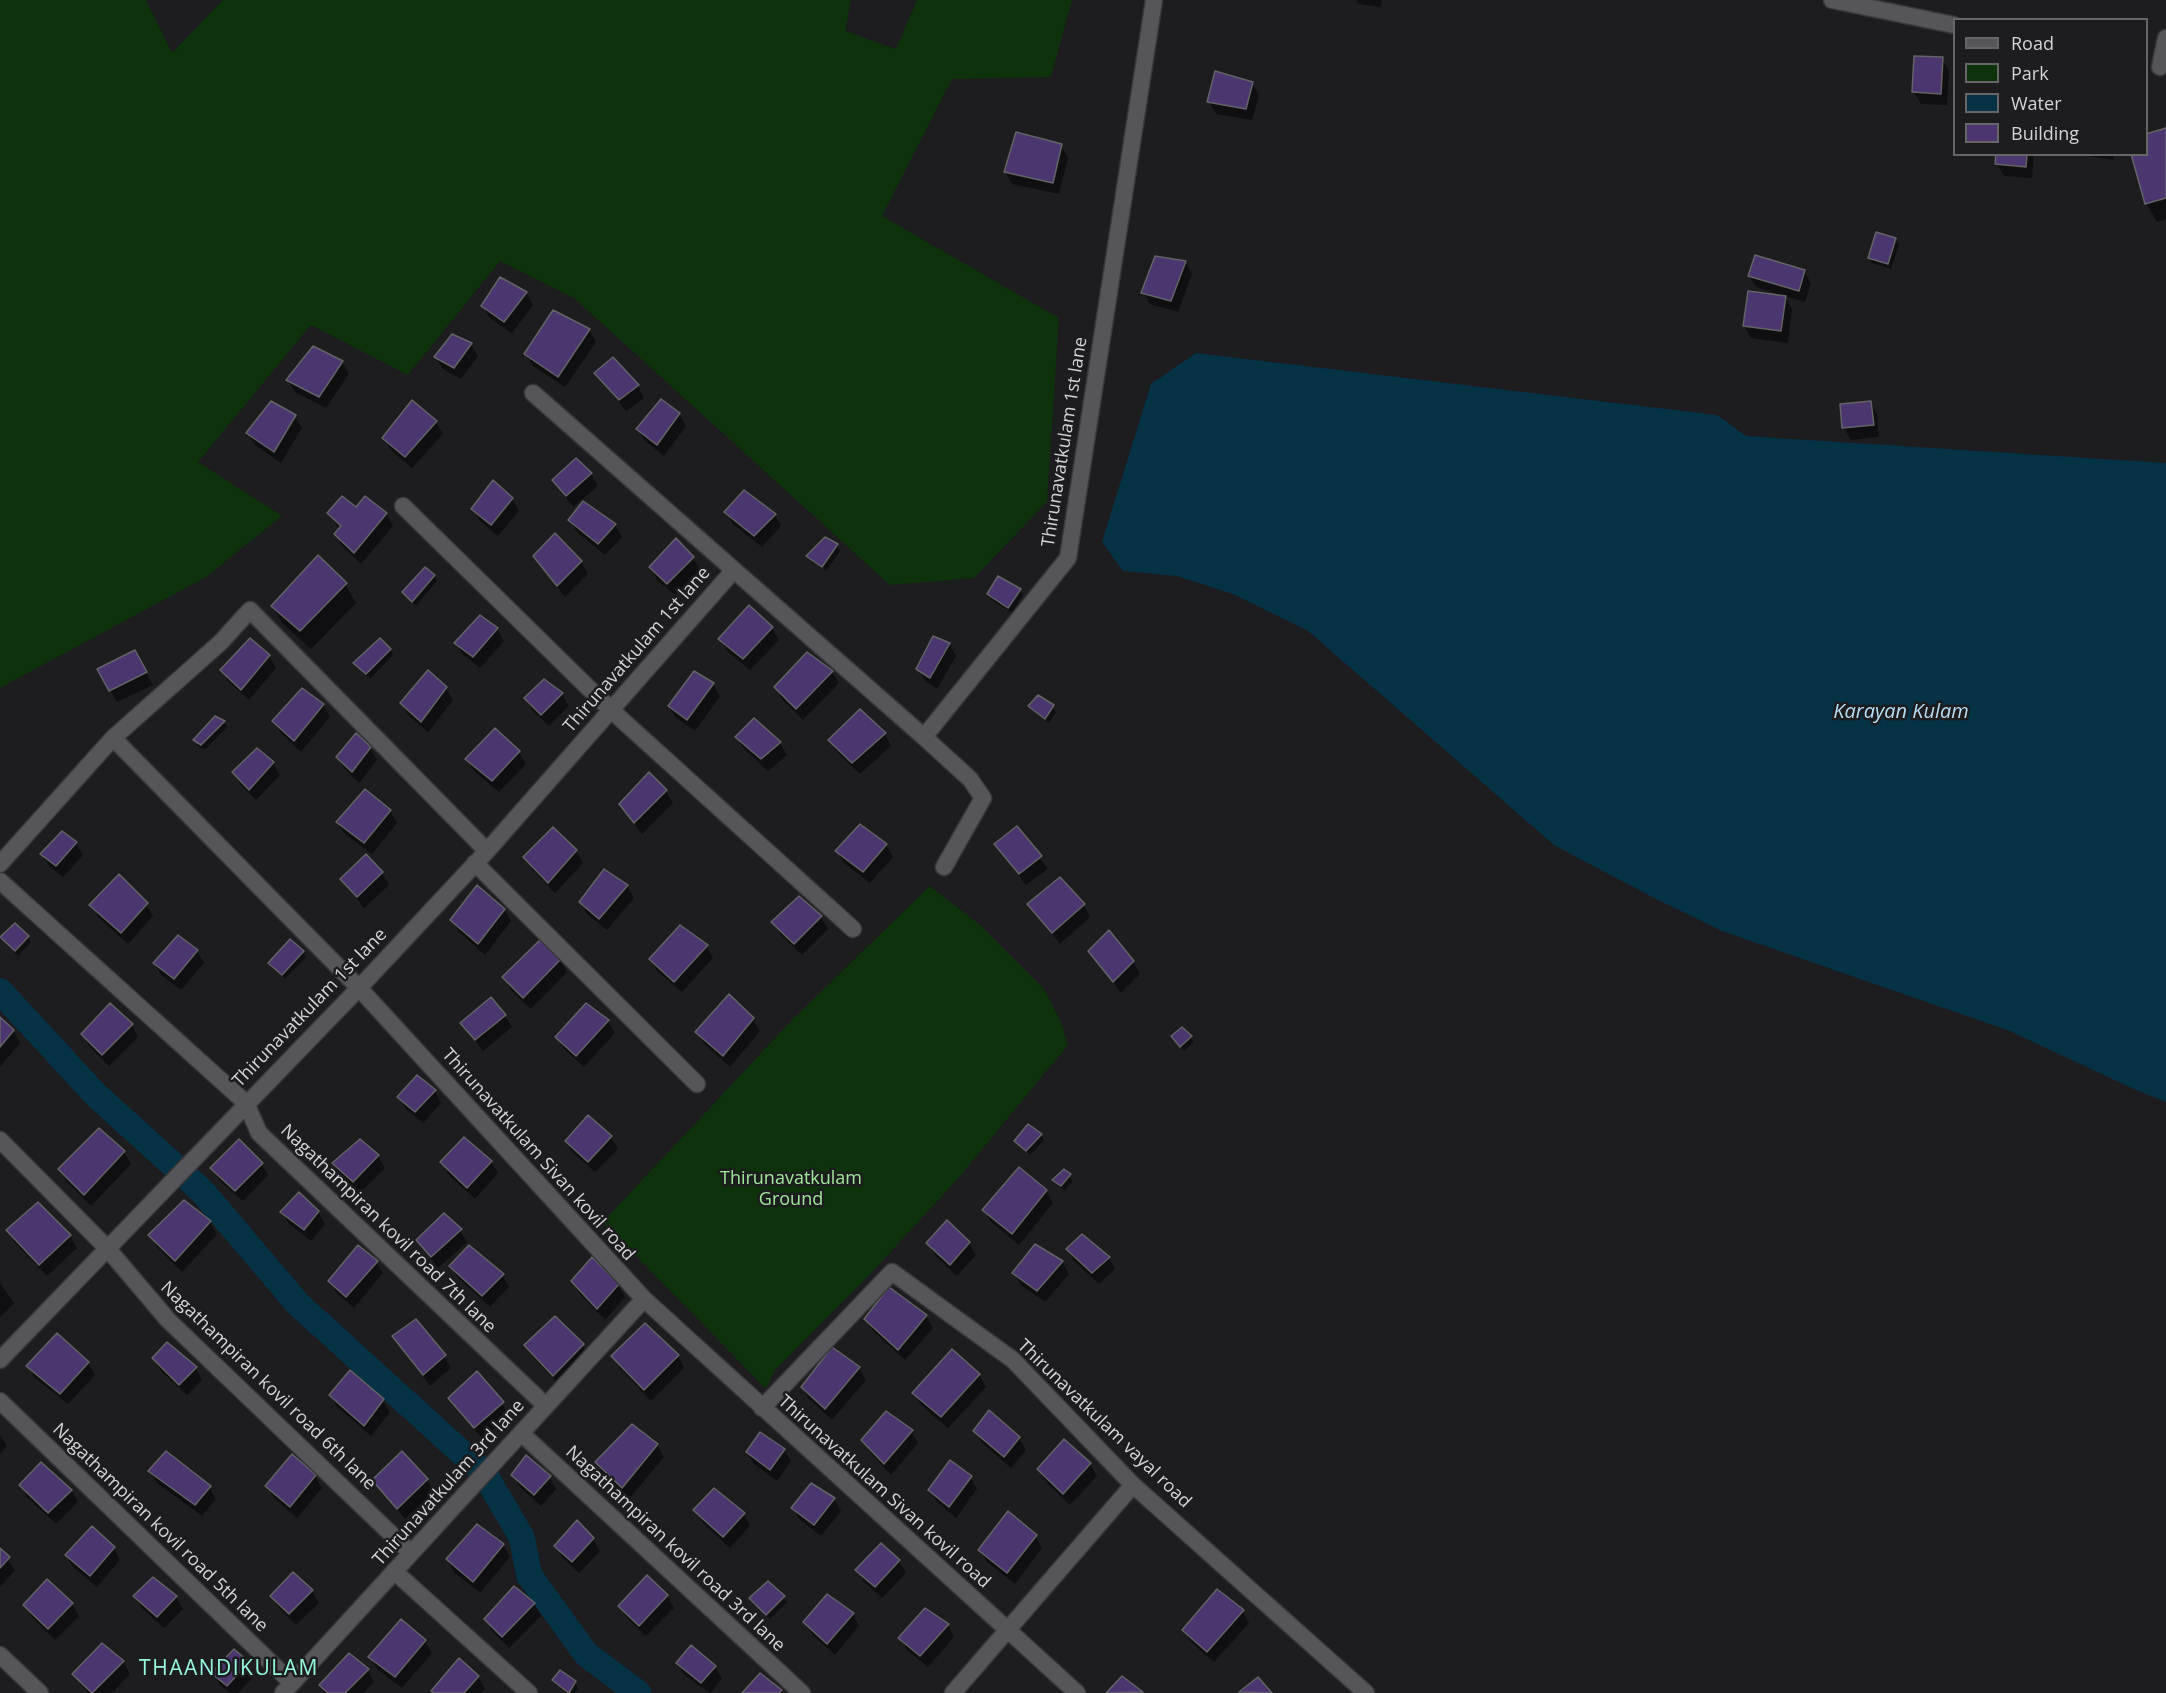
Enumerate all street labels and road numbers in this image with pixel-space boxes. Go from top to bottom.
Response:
street label: Thirunavatkulam 1st lane [1038,335,1092,549]
street label: Thirunavatkulam 1st lane [559,563,715,737]
street label: Thirunavatkulam 1st lane [228,924,392,1092]
street label: Thirunavatkulam Sivan kovil road [437,1044,639,1266]
street label: Nagathampiran kovil road 7th lane [276,1120,500,1338]
street label: Nagathampiran kovil road 6th lane [156,1277,380,1495]
street label: Thirunavatkulam vayal road [1013,1335,1195,1513]
street label: Thirunavatkulam Sivan kovil road [773,1391,995,1593]
street label: Thirunavatkulam 3rd lane [369,1396,529,1570]
street label: Nagathampiran kovil road 5th lane [48,1419,272,1637]
street label: Nagathampiran kovil road 3rd lane [561,1442,789,1656]

